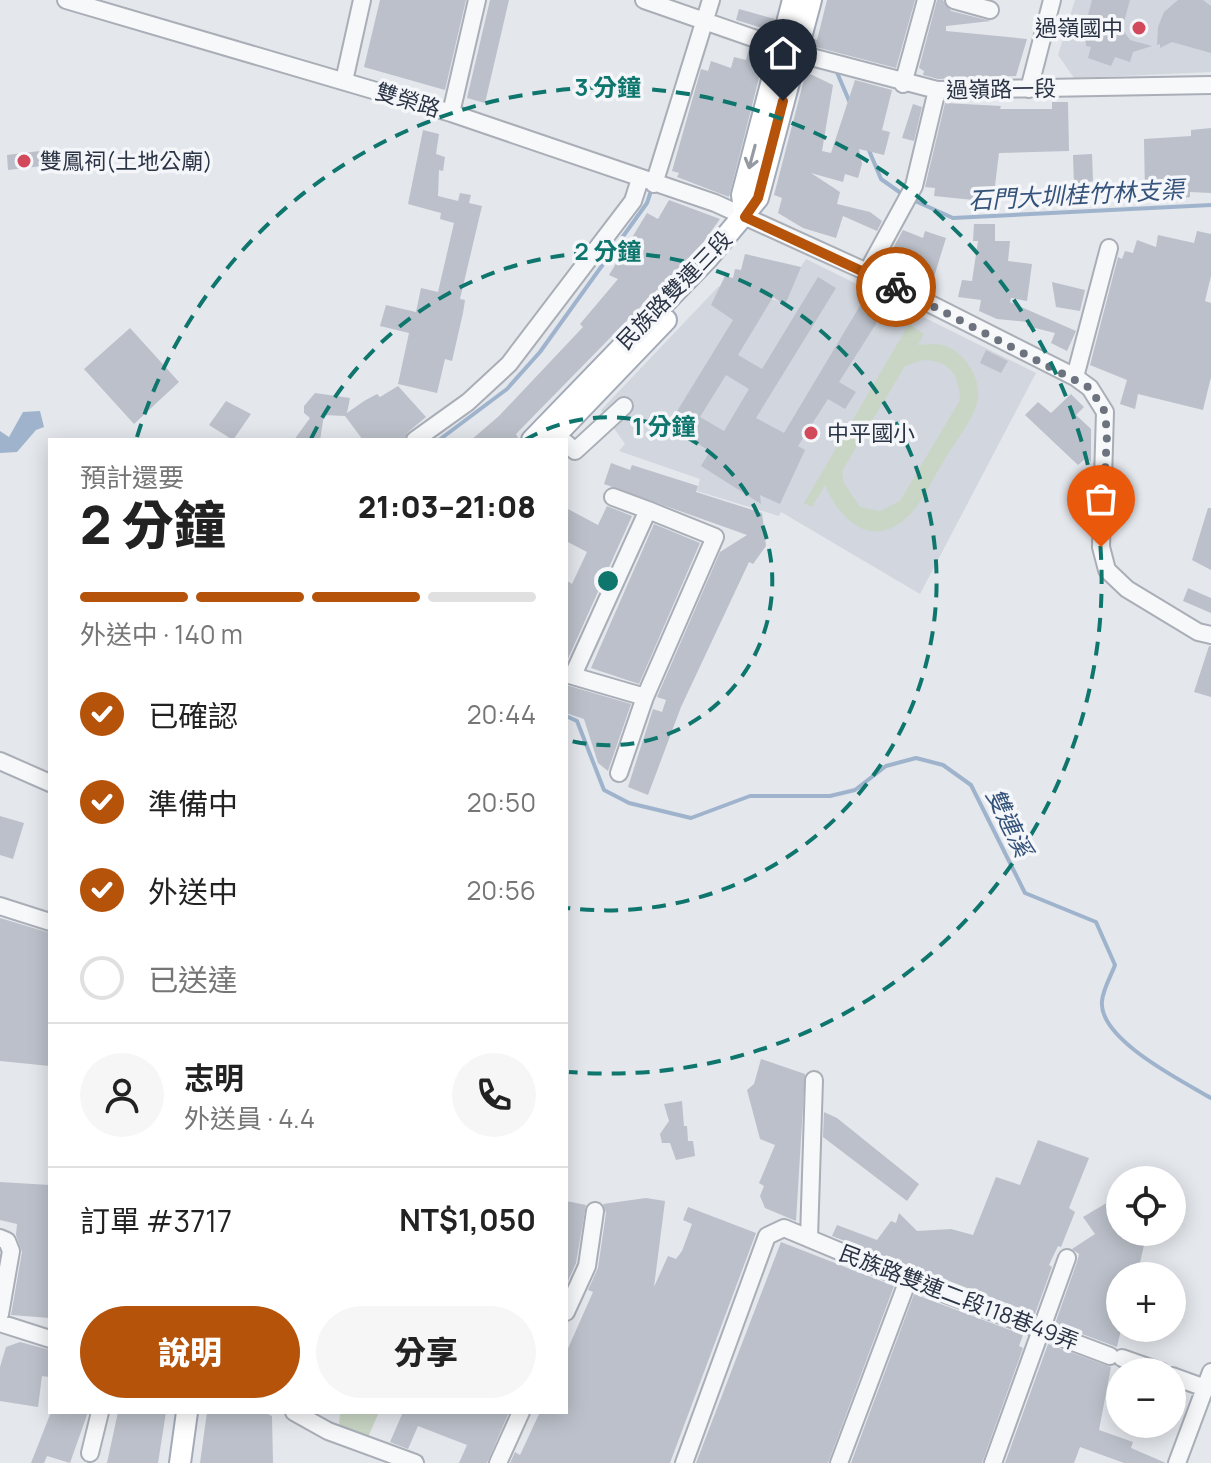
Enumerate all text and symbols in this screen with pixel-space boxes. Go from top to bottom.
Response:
place label: 過嶺國中 [1035,13,1123,43]
pin [749,19,817,101]
marker: 過嶺國中 [1130,19,1148,37]
icon: home [761,31,805,75]
text: 3 分鐘 [575,70,641,103]
street label: 過嶺路一段 [946,73,1056,105]
street label: 雙榮路 [372,76,444,124]
one-way arrow [743,143,758,169]
place label: 雙鳳祠(土地公廟) [40,146,213,176]
marker: 雙鳳祠(土地公廟) [15,152,33,170]
water label: 石門大圳桂竹林支渠 [967,172,1188,216]
street label: 民族路雙連三段 [610,224,738,356]
text: 2 分鐘 [574,234,642,267]
courier [856,247,936,327]
icon: bike [874,265,918,309]
text: 1 分鐘 [632,409,696,442]
place label: 中平國小 [827,418,915,448]
marker: 中平國小 [802,424,820,442]
text: 預計還要 [80,459,184,495]
pin [1067,465,1135,547]
icon: bag [1079,477,1123,521]
text: 21:03–21:08 [358,486,536,527]
text: 2 分鐘 [80,489,226,560]
centre of rings [594,567,622,595]
text: 外送中 · 140 m [80,616,243,652]
icon: check [80,692,124,736]
text: 已確認 [148,695,238,736]
text: 20:44 [467,696,536,732]
icon: check [80,780,124,824]
water label: 雙連溪 [979,782,1042,864]
text: 準備中 [148,783,238,824]
text: 20:50 [467,784,536,820]
icon: check [80,868,124,912]
text: 外送中 [148,871,238,912]
text: 20:56 [466,872,536,908]
text: 已送達 [148,959,238,1000]
button: person [80,1053,164,1137]
button: phone [452,1053,536,1137]
text: 志明 [184,1057,244,1098]
text: 外送員 · 4.4 [184,1100,315,1136]
map controls [1106,1166,1186,1438]
button: locate [1106,1166,1186,1246]
text: NT$1,050 [399,1199,536,1240]
text: 訂單 #3717 [80,1200,232,1241]
street label: 民族路雙連二段118巷49弄 [835,1237,1083,1357]
button: + [1106,1262,1186,1342]
button: 說明 [80,1306,300,1398]
button: 分享 [316,1306,536,1398]
button: − [1106,1358,1186,1438]

